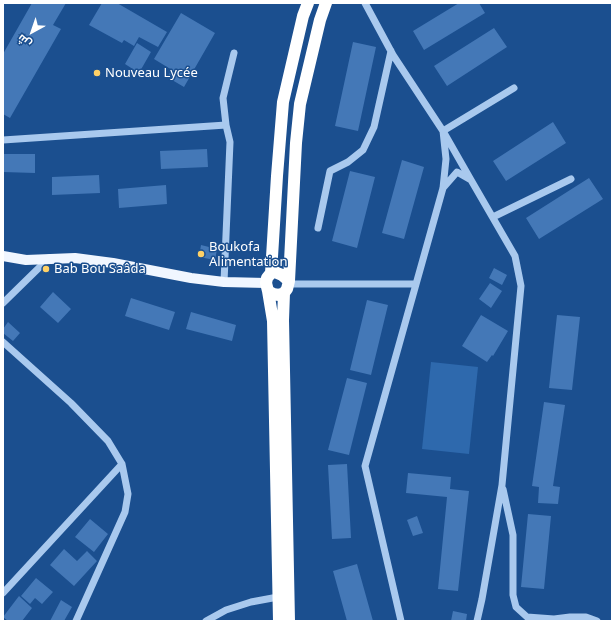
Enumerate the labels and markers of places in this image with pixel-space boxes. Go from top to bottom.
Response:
place label: Nouveau Lycée [105,65,198,81]
marker: Nouveau Lycée [92,68,102,78]
place label: Boukofa Alimentation [209,239,287,270]
marker: Boukofa Alimentation [196,249,206,259]
place label: Bab Bou Saâda [54,261,146,277]
marker: Bab Bou Saâda [41,264,51,274]

